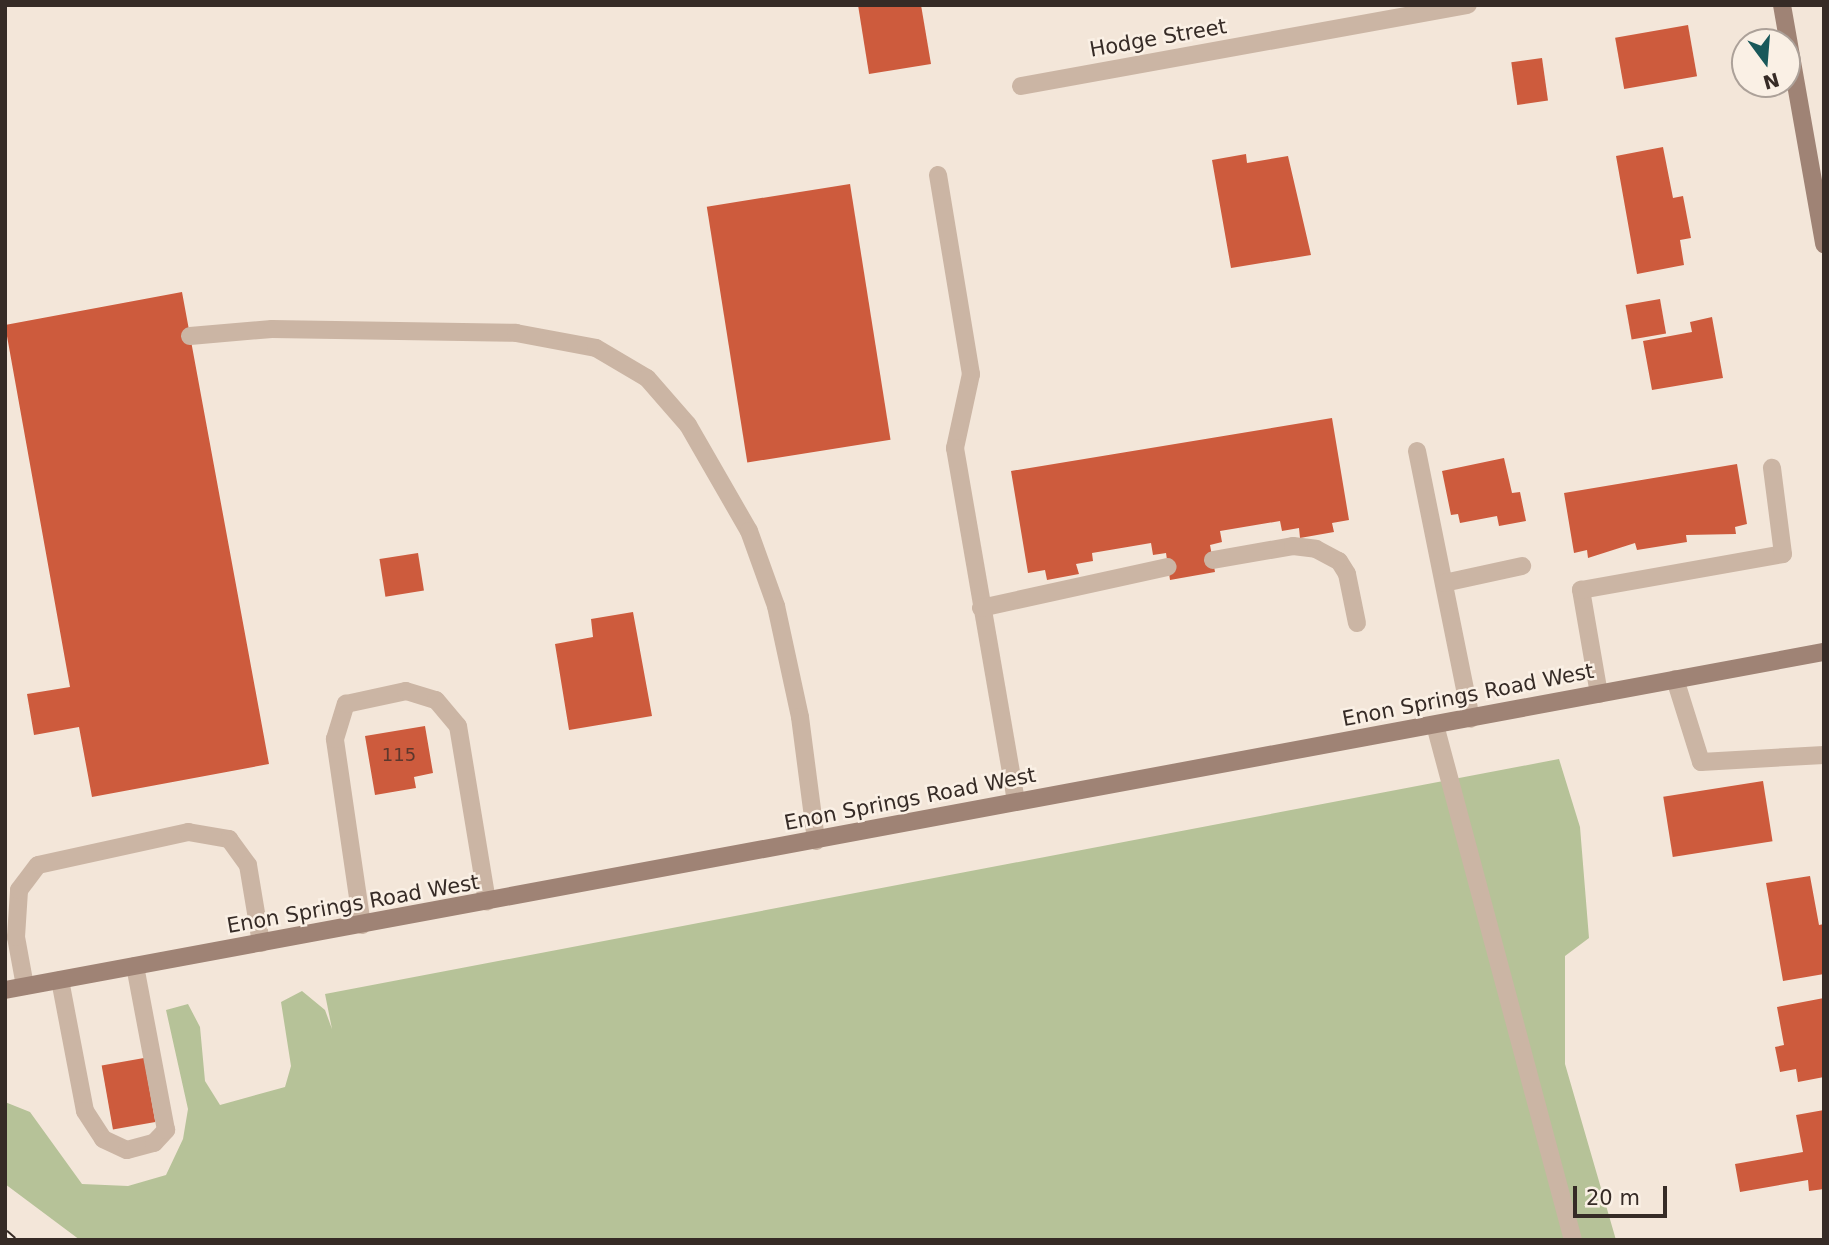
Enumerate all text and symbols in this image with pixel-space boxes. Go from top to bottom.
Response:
street label: Hodge Street [1088,14,1228,62]
north arrow [1731,28,1801,98]
text: N [1761,68,1782,94]
street label: Enon Springs Road West [1340,658,1596,732]
house number: 115 [382,744,416,766]
street label: Enon Springs Road West [782,762,1038,836]
street label: Enon Springs Road West [225,869,481,939]
scale bar [1577,1172,1672,1216]
text: 20 m [1586,1186,1640,1210]

